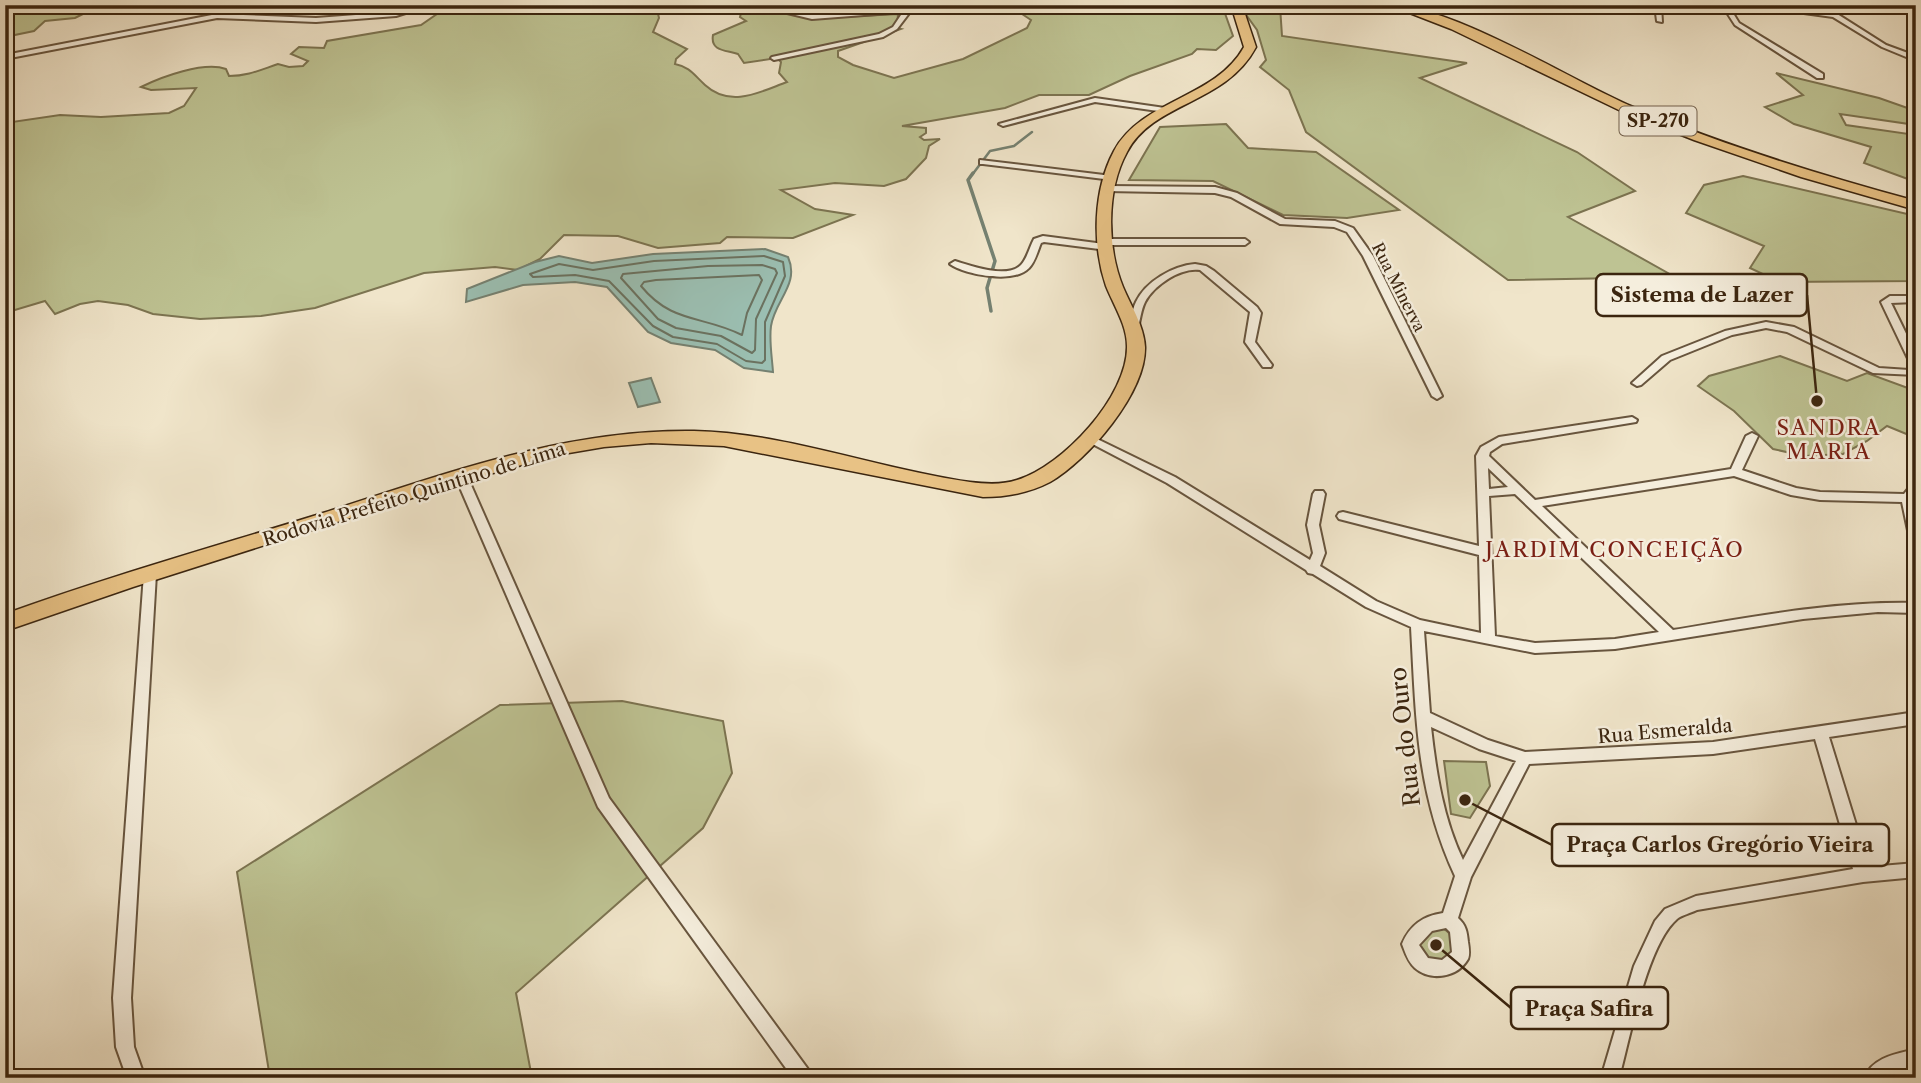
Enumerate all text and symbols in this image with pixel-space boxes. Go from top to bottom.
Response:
road number: SP-270 [1620,106,1696,136]
street label: Rua Minerva [1368,239,1430,335]
callout: Sistema de Lazer [1596,274,1807,316]
text: Sistema de Lazer [1611,282,1794,307]
district label: SANDRA MARIA [1777,415,1881,464]
street label: Rodovia Prefeito Quintino de Lima [260,437,568,551]
district label: JARDIM CONCEIÇÃO [1482,537,1745,562]
street label: Rua do Ouro [1384,666,1426,808]
street label: Rua Esmeralda [1597,714,1733,748]
callout: Praça Carlos Gregório Vieira [1552,824,1889,866]
text: Praça Carlos Gregório Vieira [1566,832,1875,857]
callout: Praça Safira [1511,987,1668,1029]
text: Praça Safira [1525,996,1654,1021]

